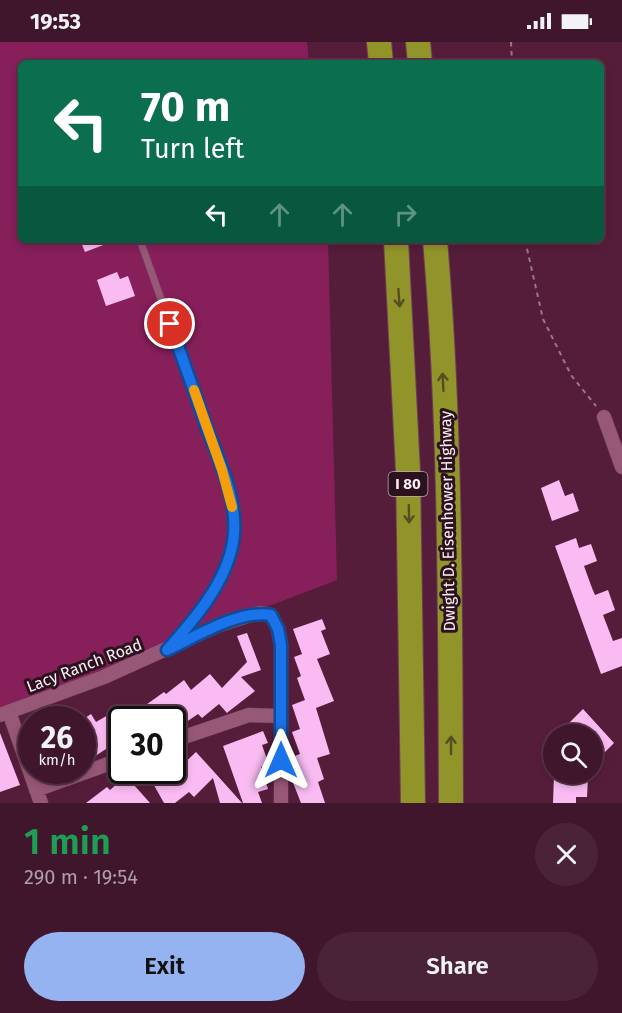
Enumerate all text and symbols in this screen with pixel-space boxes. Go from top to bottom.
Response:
text: 19:53 [30,8,81,35]
text: 70 m [141,82,230,132]
icon: left [42,84,120,162]
text: Turn left [141,133,244,165]
icon: left [200,198,233,231]
icon: ahead [263,198,296,231]
icon: ahead [326,198,359,231]
icon: right [389,198,422,231]
one-way arrow [394,288,405,308]
pin [144,298,195,349]
icon: arrive [153,307,186,340]
one-way arrow [438,373,449,393]
street label: Dwight D. Eisenhower Highway [436,410,459,632]
road number: I 80 [388,472,428,496]
one-way arrow [403,504,415,524]
street label: Lacy Ranch Road [24,635,145,696]
speed limit sign: 30 [108,706,186,784]
text: 26 [41,720,73,756]
map controls [543,724,603,784]
button: search [543,724,603,784]
position arrow [249,728,313,792]
one-way arrow [445,735,457,755]
text: km/h [38,751,76,769]
text: 1 min [24,820,111,864]
button: close [535,823,598,886]
text: 290 m · 19:54 [24,865,138,889]
button: Exit [24,932,305,1001]
button: Share [317,932,598,1001]

